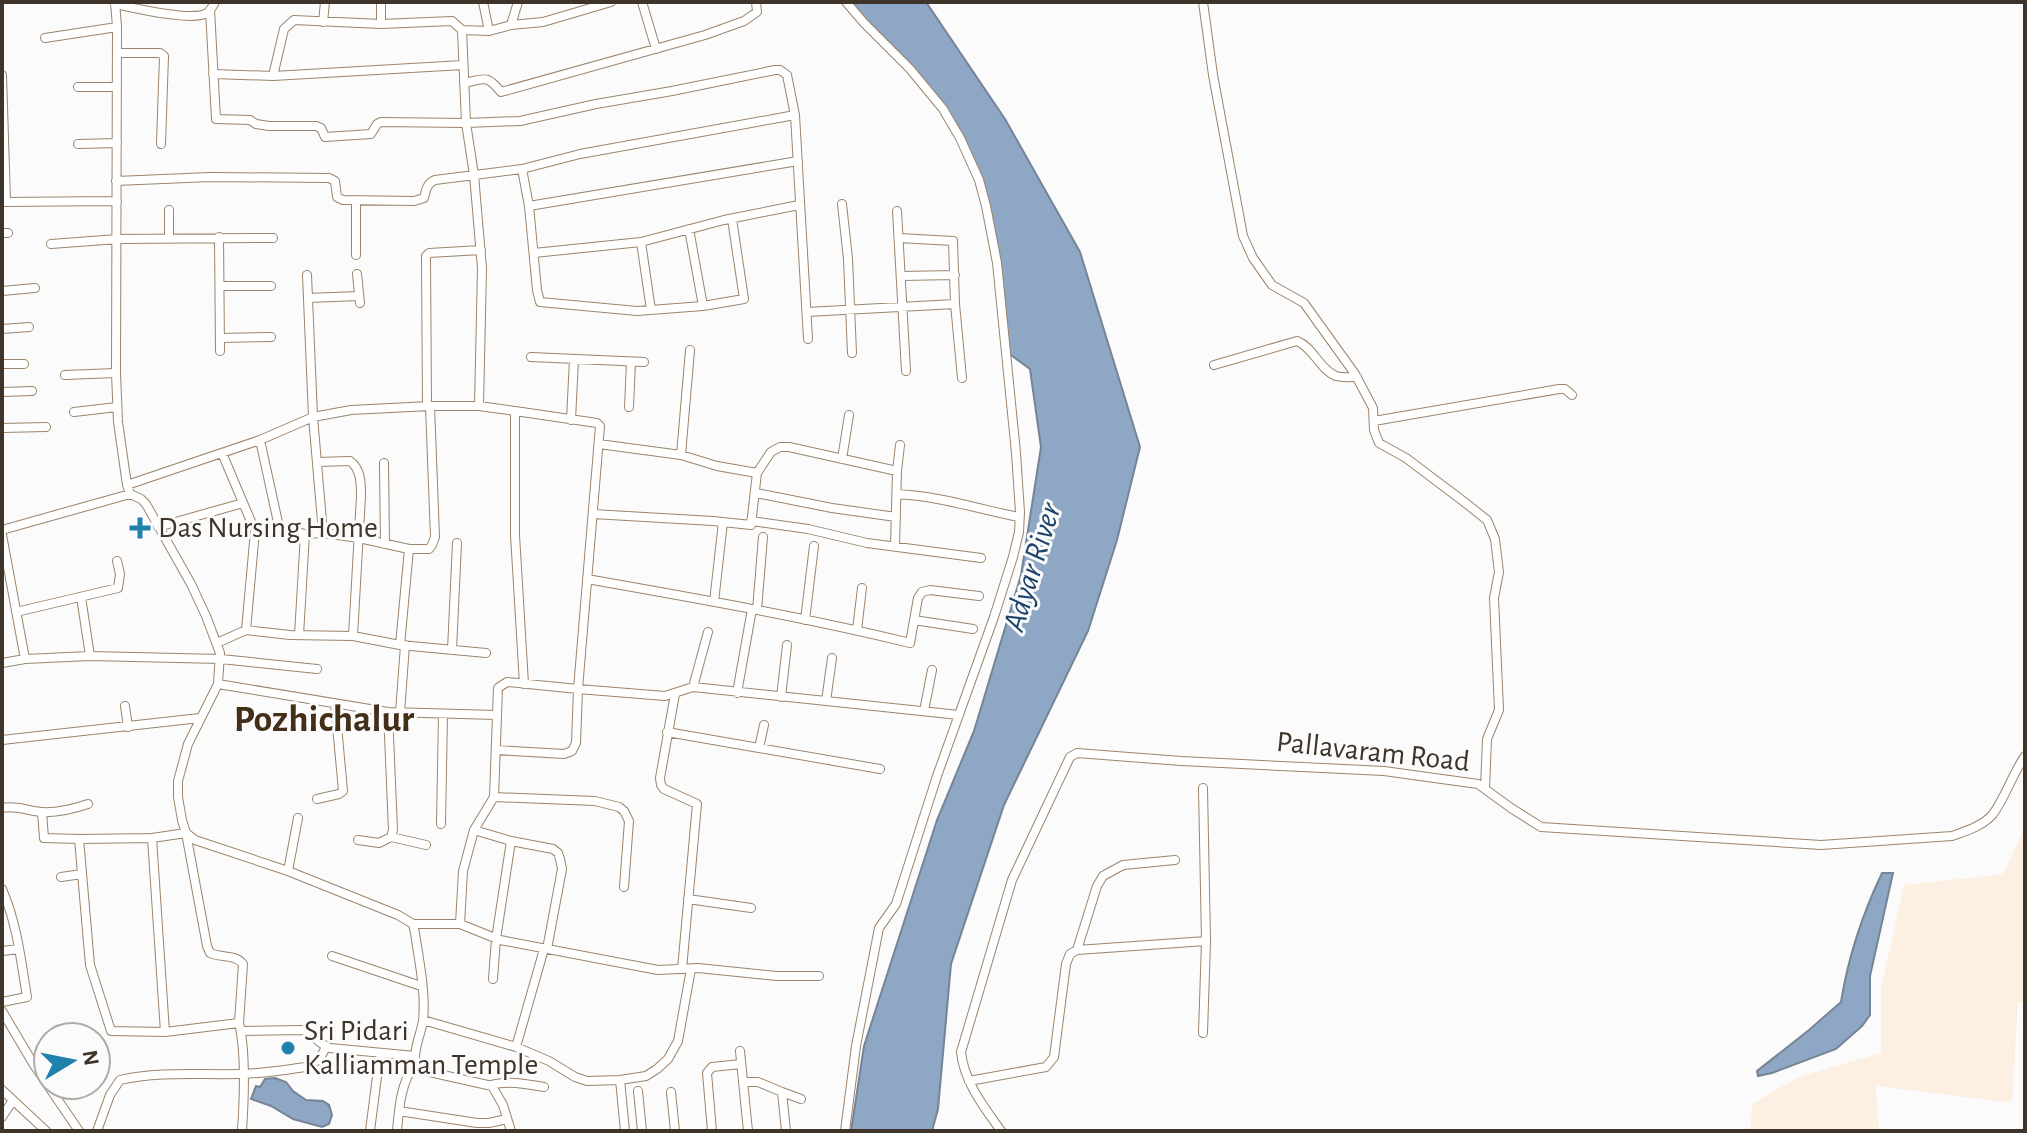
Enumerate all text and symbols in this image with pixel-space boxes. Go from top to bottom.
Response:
water label: Adyar River [997,498,1067,636]
place label: Das Nursing Home [158,513,378,543]
marker: Das Nursing Home [129,517,151,539]
district label: Pozhichalur [234,701,415,739]
street label: Pallavaram Road [1275,727,1471,777]
place label: Sri Pidari Kalliamman Temple [304,1016,538,1080]
north arrow [32,1021,112,1101]
marker: Sri Pidari Kalliamman Temple [279,1039,297,1057]
text: N [79,1048,103,1067]

